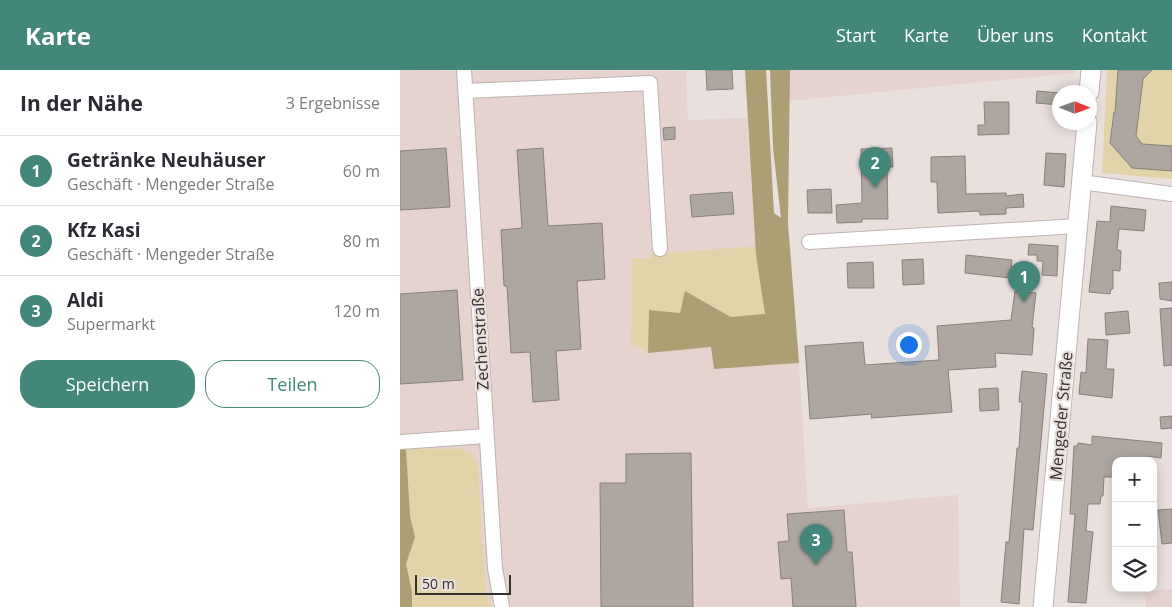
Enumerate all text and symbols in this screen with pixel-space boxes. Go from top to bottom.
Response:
text: Karte [25,19,91,52]
text: Start [836,23,876,47]
text: Karte [904,23,949,47]
text: Über uns [977,23,1054,47]
text: Kontakt [1082,23,1147,47]
north arrow [1052,85,1097,130]
text: In der Nähe [20,89,143,117]
text: 3 Ergebnisse [286,92,380,114]
text: Getränke Neuhäuser [67,147,266,173]
pin: 2 [859,147,891,188]
text: 1 [31,160,41,182]
text: 60 m [343,160,380,182]
text: Geschäft · Mengeder Straße [67,173,274,195]
text: Kfz Kasi [67,217,141,243]
text: 2 [31,230,41,252]
text: 80 m [343,230,380,252]
text: Geschäft · Mengeder Straße [67,243,274,265]
pin: 1 [1008,261,1040,302]
text: Aldi [67,287,104,313]
street label: Zechenstraße [466,287,494,391]
text: 3 [31,300,41,322]
text: 120 m [334,300,380,322]
text: Supermarkt [67,313,155,335]
your location [896,332,922,358]
street label: Mengeder Straße [1044,351,1078,481]
button: Speichern [20,360,195,408]
button: Teilen [205,360,380,408]
map controls [1112,457,1157,592]
button: + [1112,457,1157,502]
button: − [1112,502,1157,547]
pin: 3 [800,524,832,565]
button: layers [1112,547,1157,592]
scale bar [415,572,511,595]
text: 50 m [422,574,455,593]

